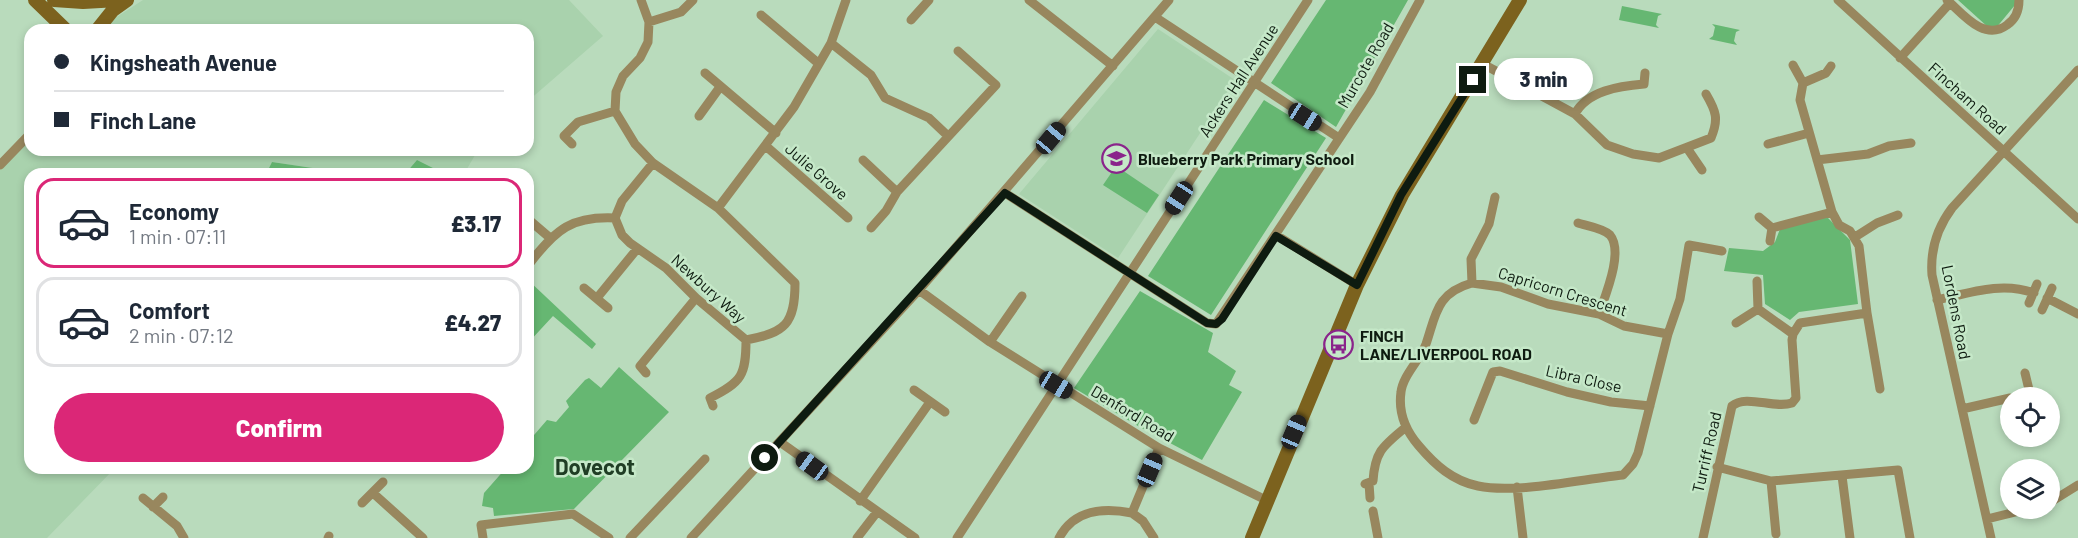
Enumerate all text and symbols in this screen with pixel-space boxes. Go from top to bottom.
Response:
street label: Murcote Road [1333,19,1397,111]
street label: Ackers Hall Avenue [1194,20,1282,140]
text: Kingsheath Avenue [90,49,277,75]
street label: Fincham Road [1925,58,2011,138]
callout: 3 min [1494,59,1593,101]
route end [1459,66,1486,93]
text: 3 min [1520,67,1567,91]
car [1285,100,1325,134]
text: Finch Lane [90,107,196,133]
car [1033,118,1069,158]
street label: Julie Grove [782,139,852,203]
school or university icon: Blueberry Park Primary School [1101,142,1133,174]
place label: Blueberry Park Primary School [1138,149,1354,168]
car [1162,178,1196,218]
icon: car [57,196,111,250]
text: Economy [129,198,219,224]
text: £3.17 [451,210,501,236]
text: 1 min · 07:11 [129,224,226,248]
street label: Newbury Way [668,250,751,327]
street label: Capricorn Crescent [1496,262,1630,320]
street label: Lordens Road [1939,263,1975,361]
icon: car [57,295,111,349]
text: Comfort [129,297,210,323]
text: £4.27 [444,309,501,335]
text: 2 min · 07:12 [129,323,234,347]
place label: FINCH LANE/LIVERPOOL ROAD [1360,326,1532,363]
bus stop icon: FINCH LANE/LIVERPOOL ROAD [1323,328,1355,360]
street label: Libra Close [1544,360,1624,396]
car [1036,368,1076,402]
street label: Denford Road [1088,381,1178,445]
map controls [2000,387,2060,519]
button: locate [2000,387,2060,447]
button: Confirm [54,393,504,462]
street label: Turriff Road [1687,410,1725,494]
car [1279,412,1309,452]
route start [751,444,778,471]
car [792,448,832,484]
car [1135,450,1165,490]
district label: Dovecot [555,453,635,479]
button: layers [2000,459,2060,519]

